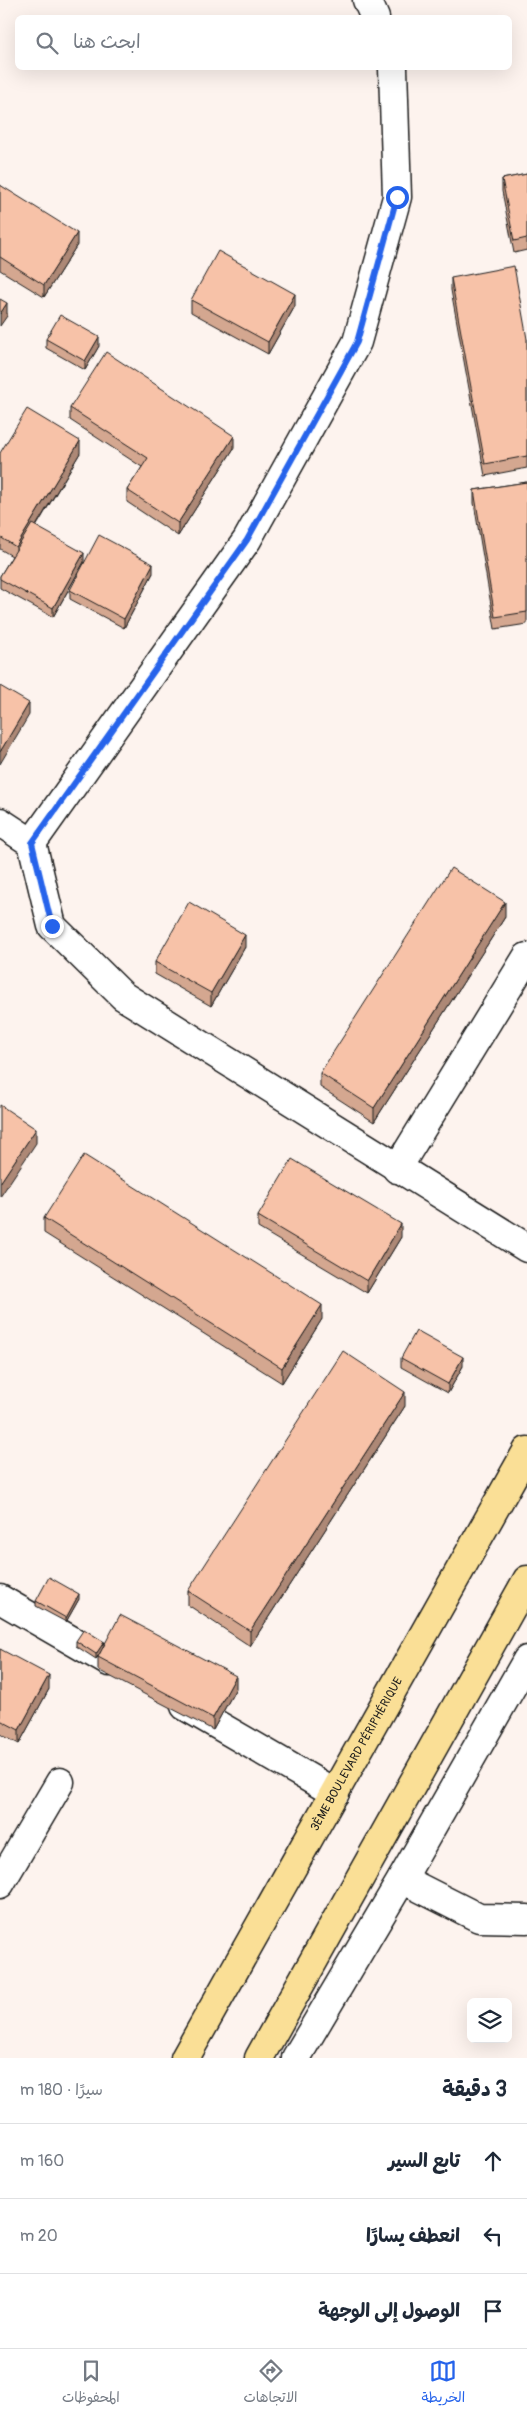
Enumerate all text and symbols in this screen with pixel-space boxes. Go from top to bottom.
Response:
search box [15,15,512,70]
icon: search [33,29,61,57]
text: ابحث هنا [73,30,141,54]
route start [386,186,409,209]
route end [41,915,64,938]
street label: 3ÈME BOULEVARD PÉRIPHÉRIQUE [307,1675,406,1834]
map controls [467,1998,512,2043]
button: layers [467,1998,512,2043]
text: 3 دقيقة [442,2076,507,2103]
text: سيرًا · 180 m [20,2080,103,2100]
icon: ahead [479,2147,507,2175]
text: تابع السير [388,2149,460,2173]
text: 160 m [20,2151,64,2171]
icon: left [479,2222,507,2250]
text: انعطف يسارًا [366,2224,460,2248]
text: 20 m [20,2226,58,2246]
icon: arrive [479,2297,507,2325]
text: الوصول إلى الوجهة [318,2299,460,2323]
tab: المحفوظات [62,2357,120,2410]
tab: الاتجاهات [243,2357,298,2410]
tab: الخريطة [421,2357,465,2410]

